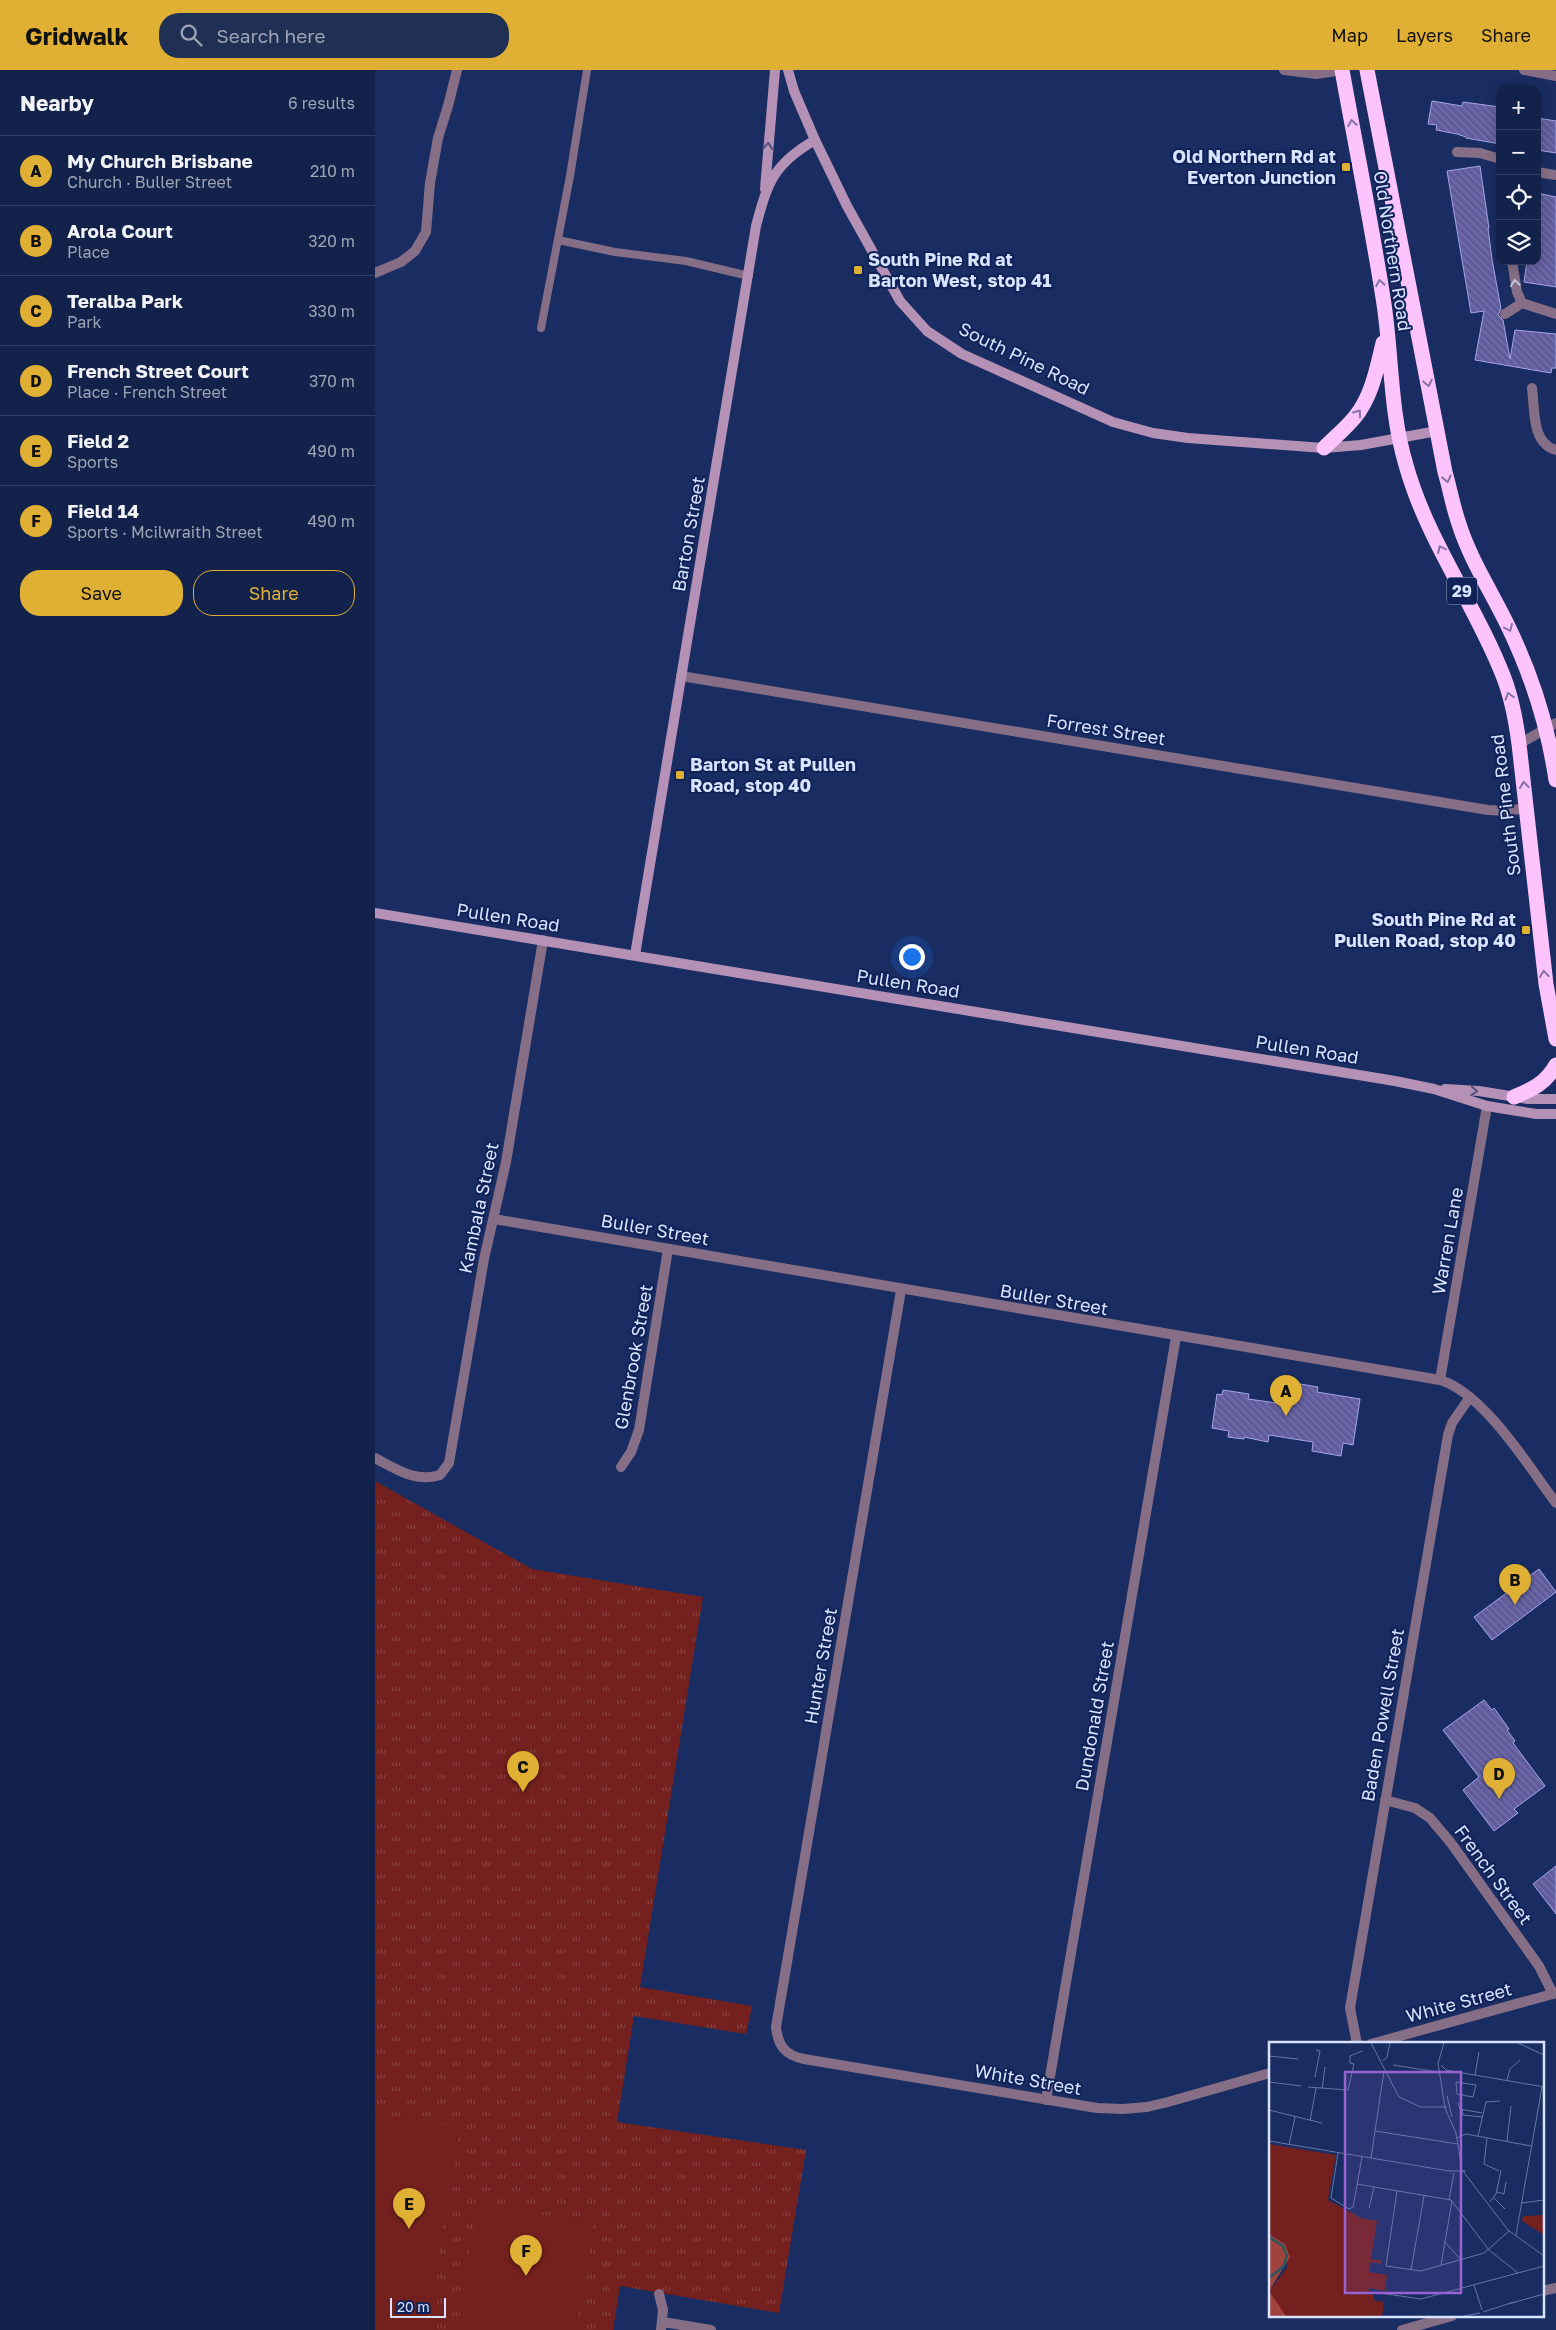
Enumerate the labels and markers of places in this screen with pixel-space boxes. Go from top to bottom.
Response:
place label: Old Northern Rd at Everton Junction [1172,145,1336,188]
marker: Old Northern Rd at Everton Junction [1340,161,1352,173]
place label: South Pine Rd at Barton West, stop 41 [868,248,1052,291]
marker: South Pine Rd at Barton West, stop 41 [852,264,864,276]
place label: Barton St at Pullen Road, stop 40 [690,753,856,796]
marker: Barton St at Pullen Road, stop 40 [674,769,686,781]
place label: South Pine Rd at Pullen Road, stop 40 [1334,908,1516,951]
marker: South Pine Rd at Pullen Road, stop 40 [1520,924,1532,936]
pin: A [1270,1375,1302,1416]
pin: B [1499,1564,1531,1605]
pin: C [507,1751,539,1792]
pin: D [1483,1758,1515,1799]
pin: E [393,2188,425,2229]
pin: F [510,2235,542,2276]

